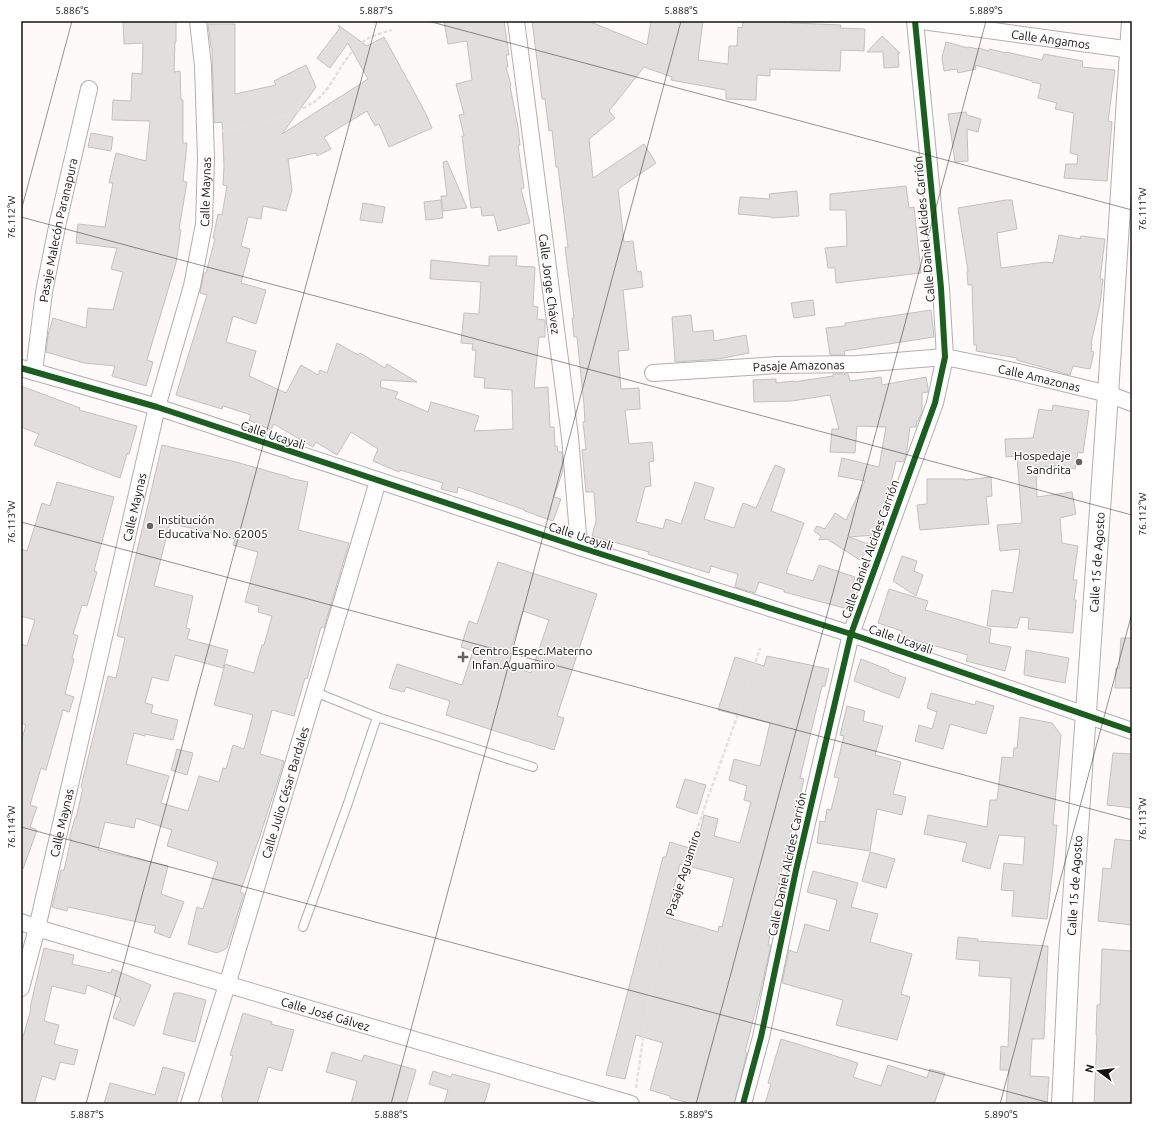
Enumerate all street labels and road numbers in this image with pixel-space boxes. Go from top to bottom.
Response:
street label: Calle Angamos [1010,27,1091,51]
street label: Calle Daniel Alcides Carrión [911,155,937,303]
street label: Pasaje Malecón Paranapura [36,157,79,303]
street label: Calle Maynas [197,157,213,227]
street label: Calle Jorge Chávez [537,233,563,335]
street label: Pasaje Amazonas [752,358,845,373]
street label: Calle Amazonas [997,362,1082,394]
street label: Calle Ucayali [239,418,307,452]
street label: Calle Maynas [120,472,148,543]
street label: Calle Daniel Alcides Carrión [839,478,901,620]
street label: Calle 15 de Agosto [1086,511,1106,613]
street label: Calle Ucayali [547,519,615,553]
street label: Calle Ucayali [867,622,935,656]
street label: Calle Julio César Bardales [259,725,311,860]
street label: Calle Maynas [47,787,75,858]
street label: Calle Daniel Alcides Carrión [765,791,809,937]
street label: Pasaje Aguamiro [663,828,703,918]
street label: Calle 15 de Agosto [1064,835,1084,936]
street label: Calle José Gálvez [280,994,372,1033]

